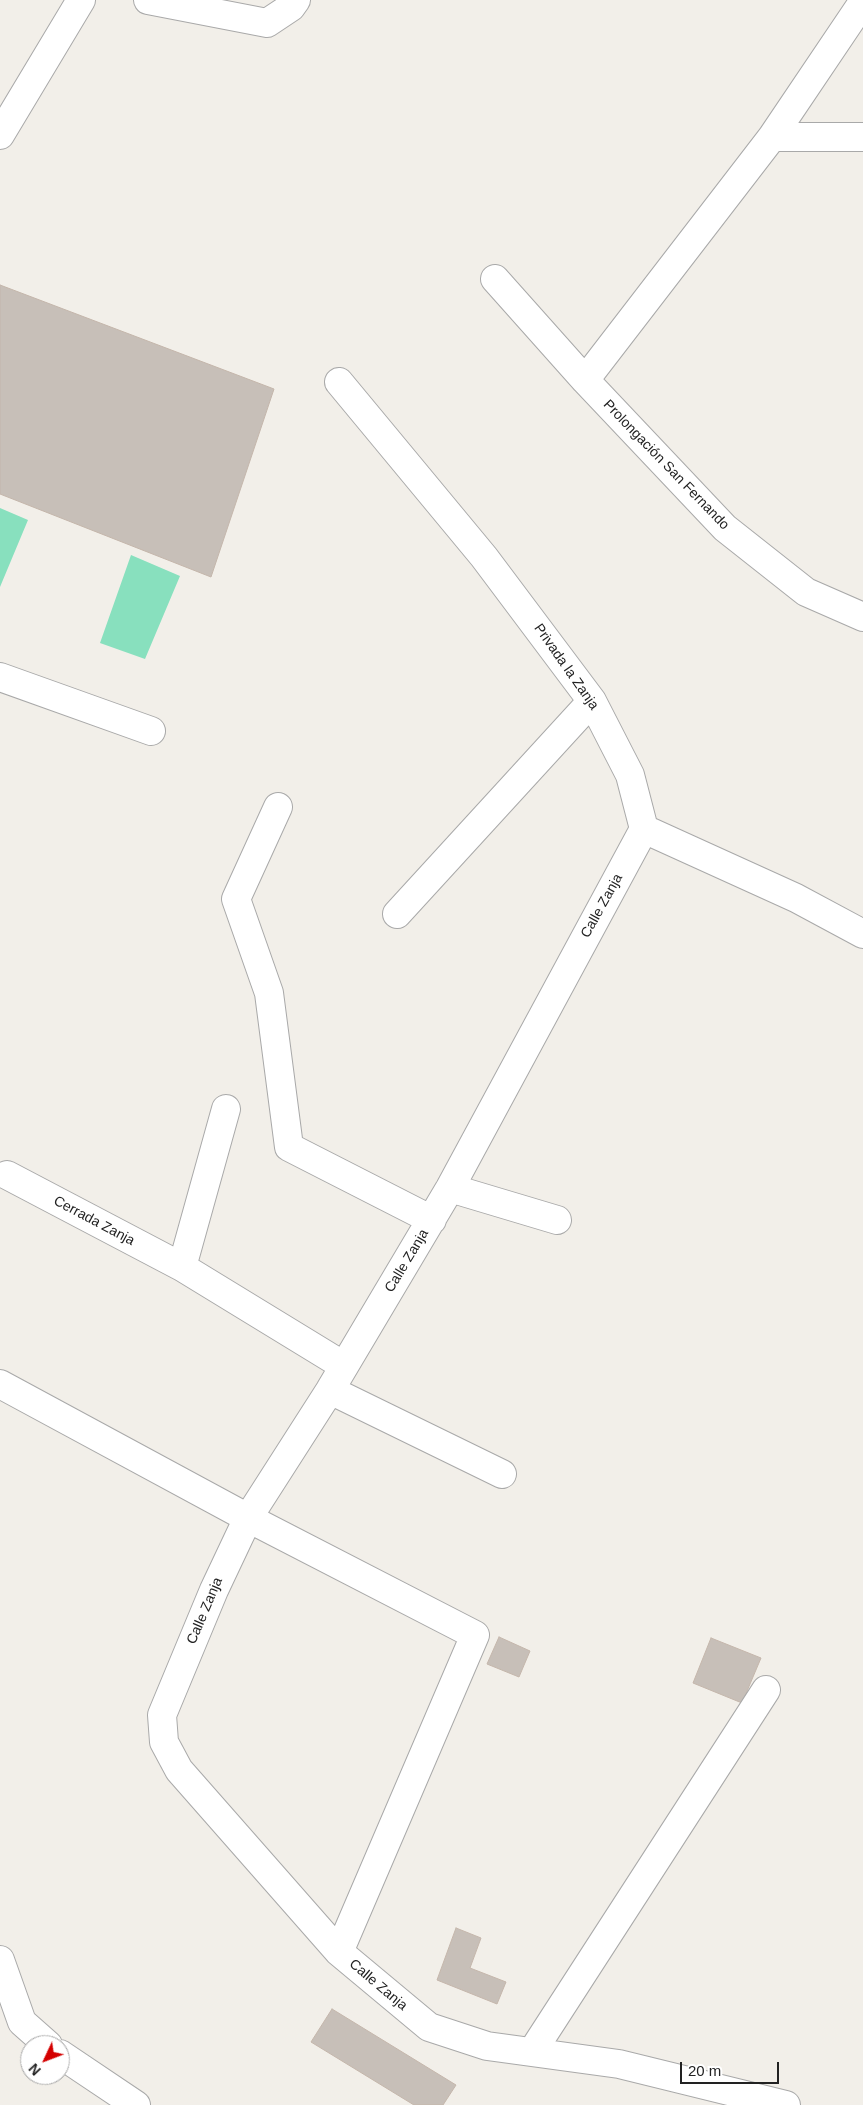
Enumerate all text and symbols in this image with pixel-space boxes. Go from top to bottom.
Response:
street label: Prolongación San Fernando [599,396,733,534]
street label: Privada la Zanja [530,621,602,713]
street label: Calle Zanja [577,871,627,941]
street label: Cerrada Zanja [51,1193,137,1249]
street label: Calle Zanja [382,1226,432,1296]
street label: Calle Zanja [183,1575,227,1647]
street label: Calle Zanja [345,1956,411,2014]
north arrow [20,2035,70,2085]
scale bar [683,2052,782,2084]
text: N [25,2060,44,2079]
text: 20 m [688,2062,721,2079]

